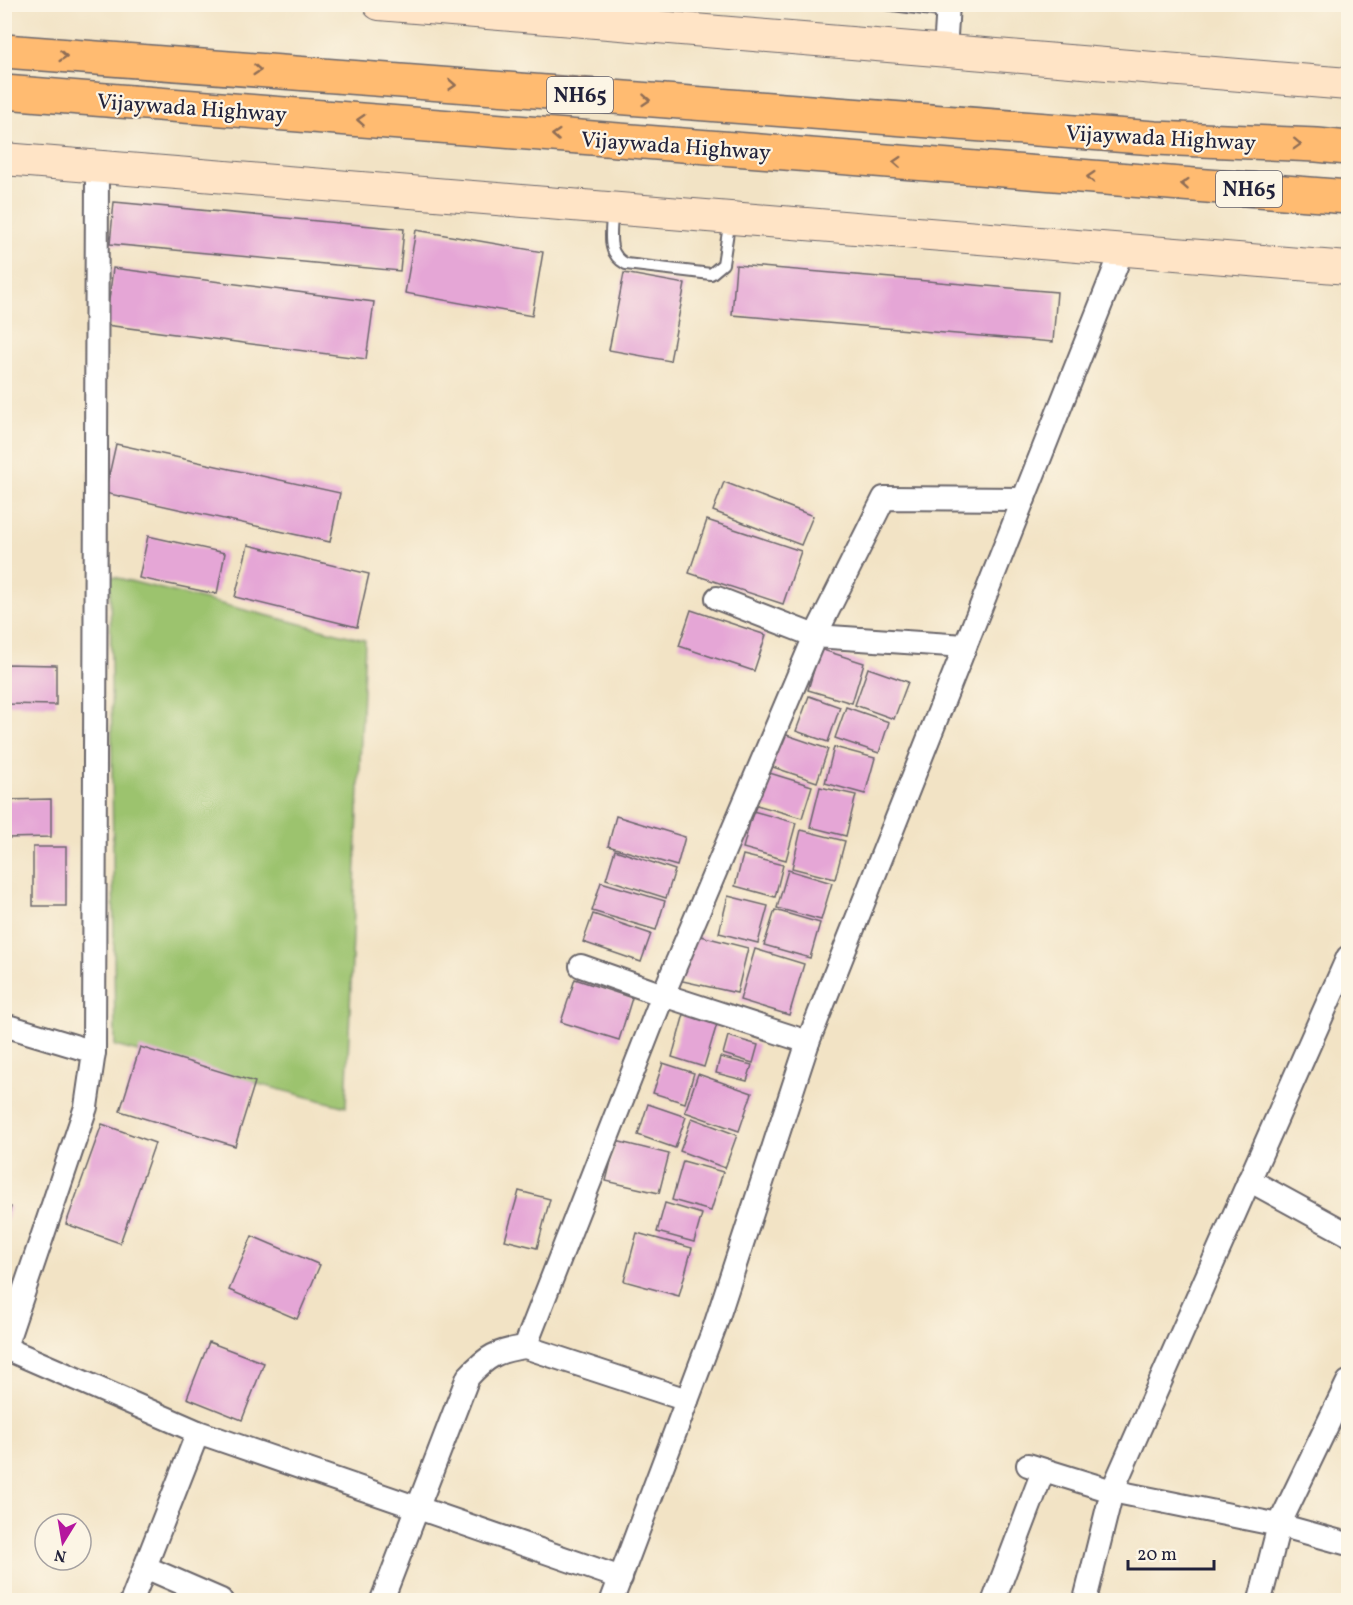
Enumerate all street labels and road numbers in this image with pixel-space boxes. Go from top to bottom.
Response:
road number: NH65 [547,77,613,113]
street label: Vijaywada Highway [96,87,288,132]
street label: Vijaywada Highway [1065,119,1257,160]
street label: Vijaywada Highway [580,125,772,170]
road number: NH65 [1216,171,1282,207]

